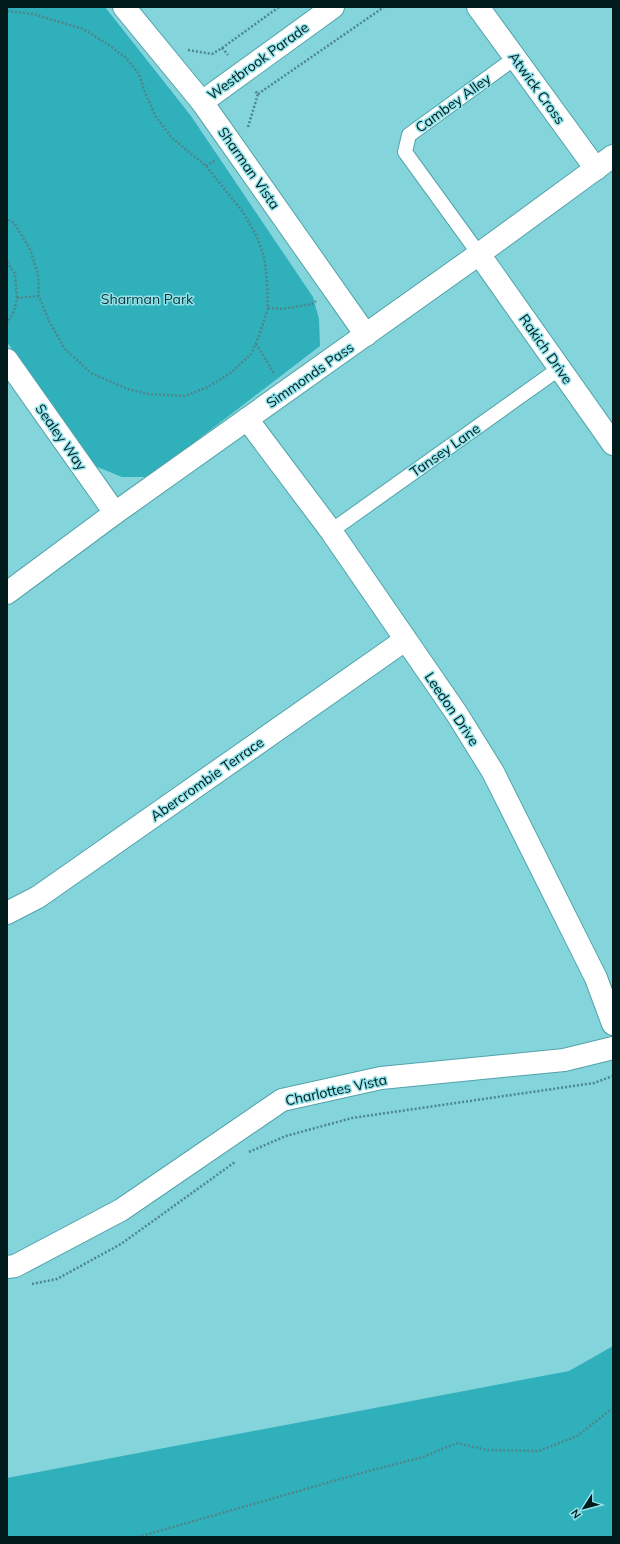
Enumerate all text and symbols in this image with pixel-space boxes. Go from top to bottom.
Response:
street label: Westbrook Parade [204,18,312,104]
street label: Atwick Cross [505,48,569,128]
street label: Cambey Alley [412,69,495,136]
street label: Sharman Vista [214,123,284,213]
park label: Sharman Park [101,290,194,308]
street label: Rakich Drive [515,311,577,387]
street label: Simmonds Pass [263,338,357,412]
street label: Sealey Way [31,400,91,474]
street label: Tansey Lane [406,419,484,481]
street label: Leedon Drive [421,669,483,749]
street label: Abercrombie Terrace [147,733,267,825]
street label: Charlottes Vista [283,1070,389,1110]
north arrow [564,1488,604,1528]
text: N [568,1506,584,1521]

